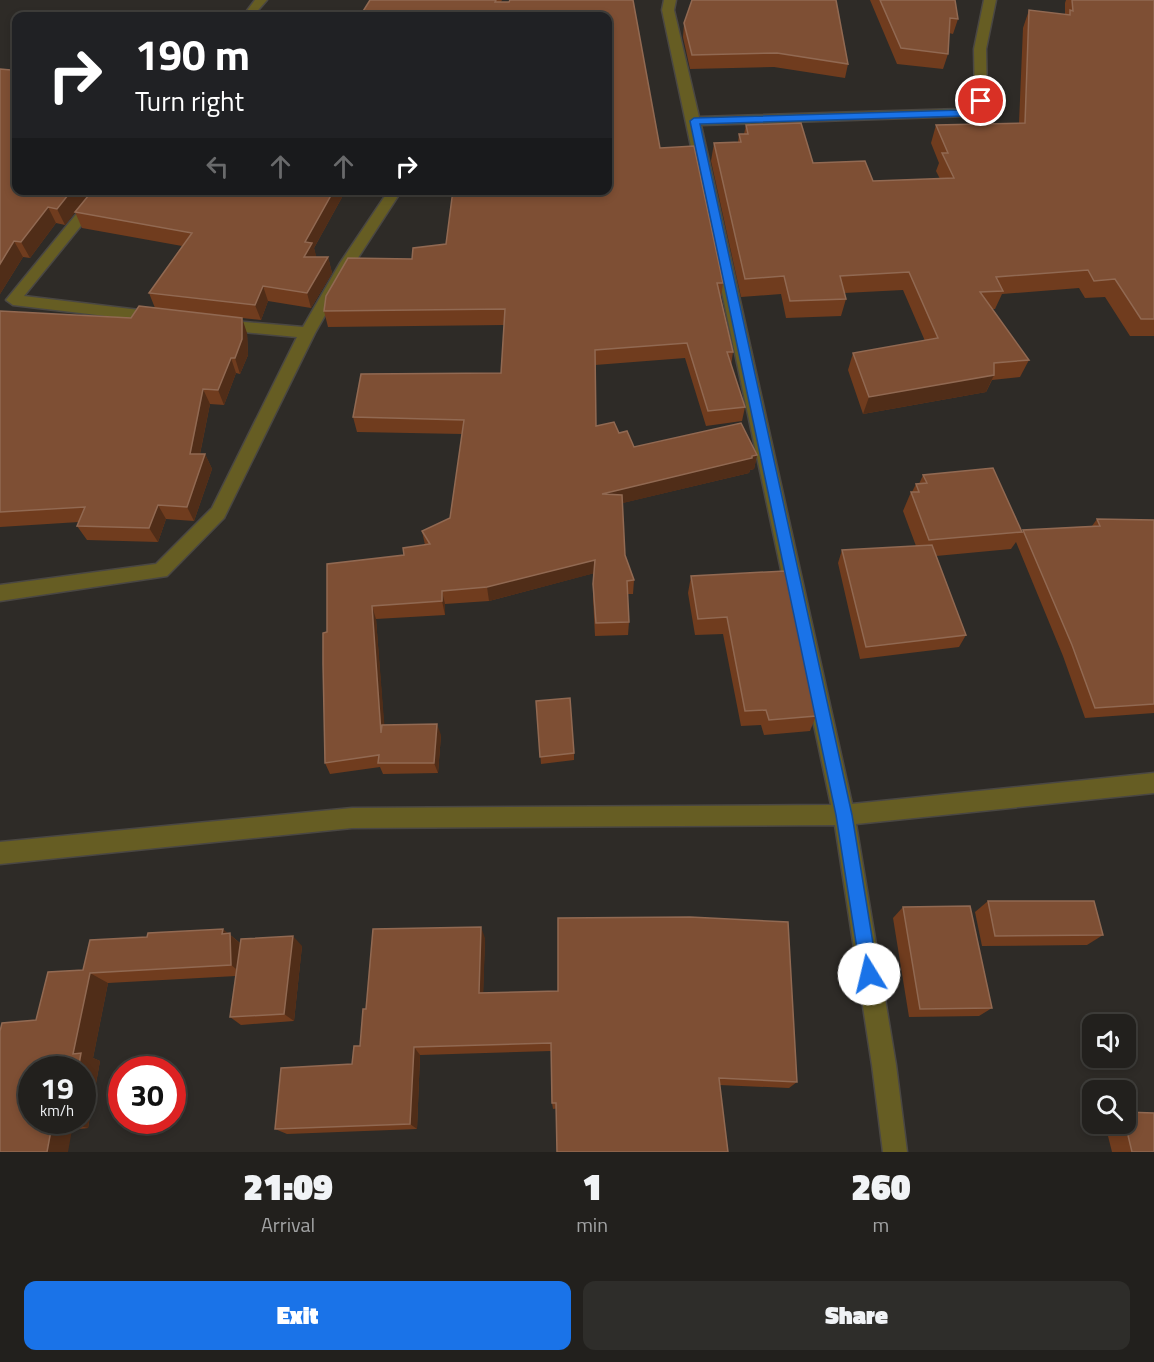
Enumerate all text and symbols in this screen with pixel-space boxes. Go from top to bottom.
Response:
text: 190 m [135,22,250,86]
icon: right [36,36,114,114]
pin [955,75,1006,126]
text: Turn right [135,80,244,121]
icon: arrive [964,84,997,117]
icon: left [201,150,234,183]
icon: ahead [264,150,297,183]
icon: ahead [327,150,360,183]
icon: right [390,150,423,183]
position arrow [837,942,901,1006]
map controls [1082,1014,1136,1134]
button: sound [1082,1014,1136,1068]
speed limit sign: 30 [108,1056,186,1134]
text: 19 [40,1065,74,1111]
button: search [1082,1080,1136,1134]
text: km/h [40,1099,74,1122]
text: 21:09 [243,1159,333,1214]
text: 1 [582,1159,602,1214]
text: 260 [851,1159,911,1214]
text: Arrival [261,1209,315,1240]
text: min [576,1209,608,1240]
text: m [873,1209,889,1240]
button: Exit [24,1281,571,1350]
button: Share [583,1281,1130,1350]

